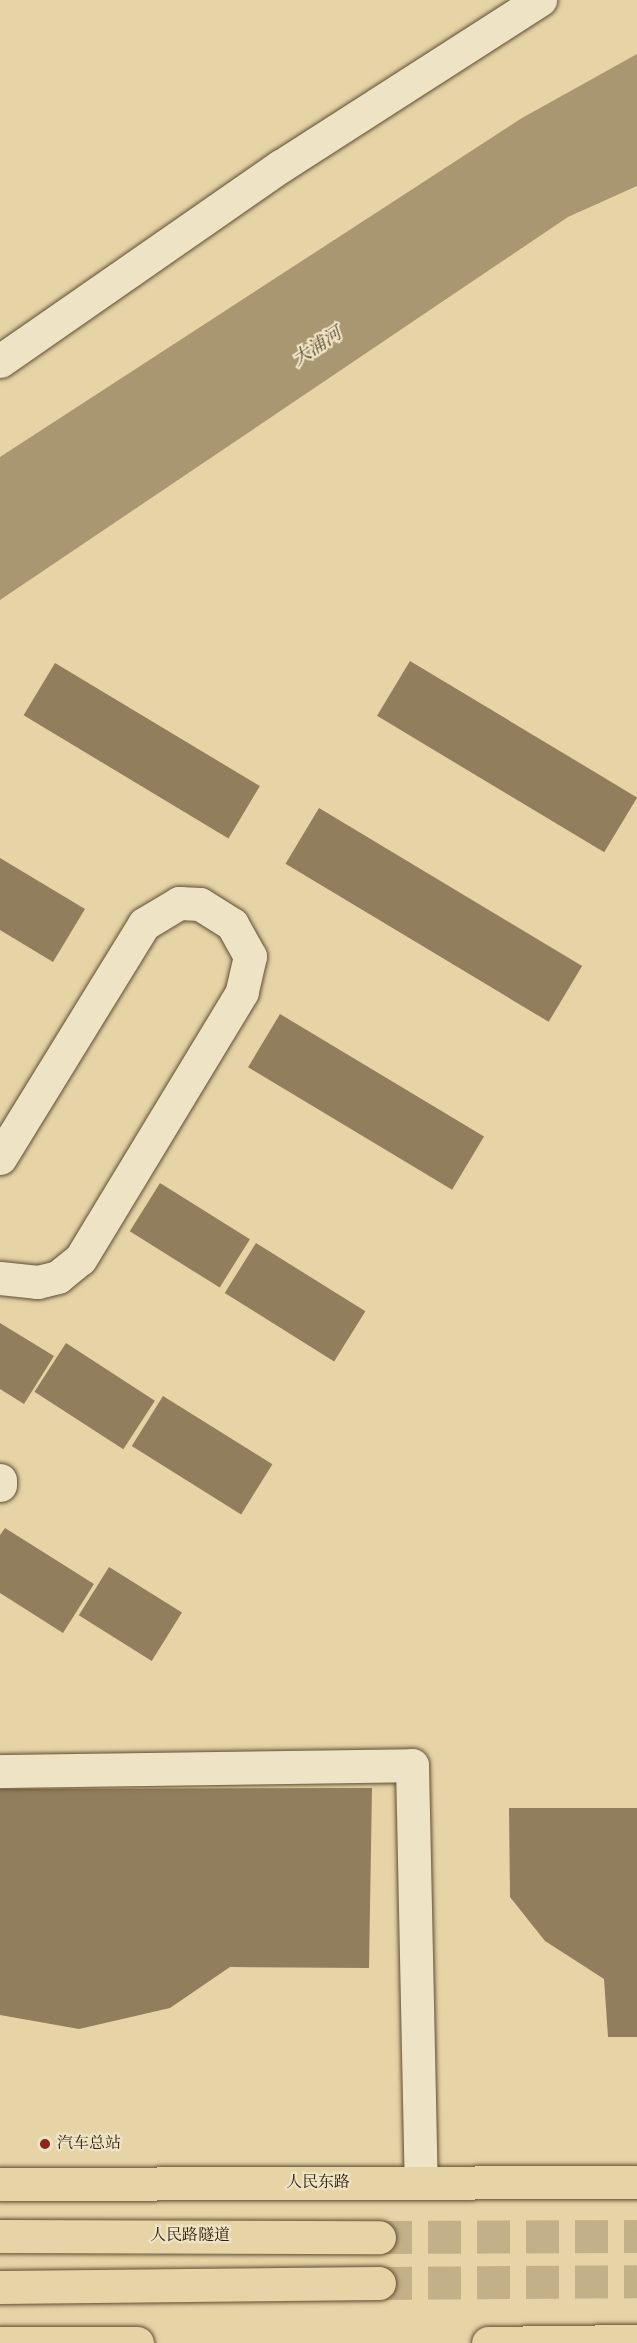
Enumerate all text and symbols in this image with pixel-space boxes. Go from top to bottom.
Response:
water label: 大浦河 [289,324,347,372]
place label: 汽车总站 [57,2134,121,2154]
marker: 汽车总站 [38,2137,52,2151]
street label: 人民东路 [286,2173,350,2193]
street label: 人民路隧道 [150,2226,230,2246]

